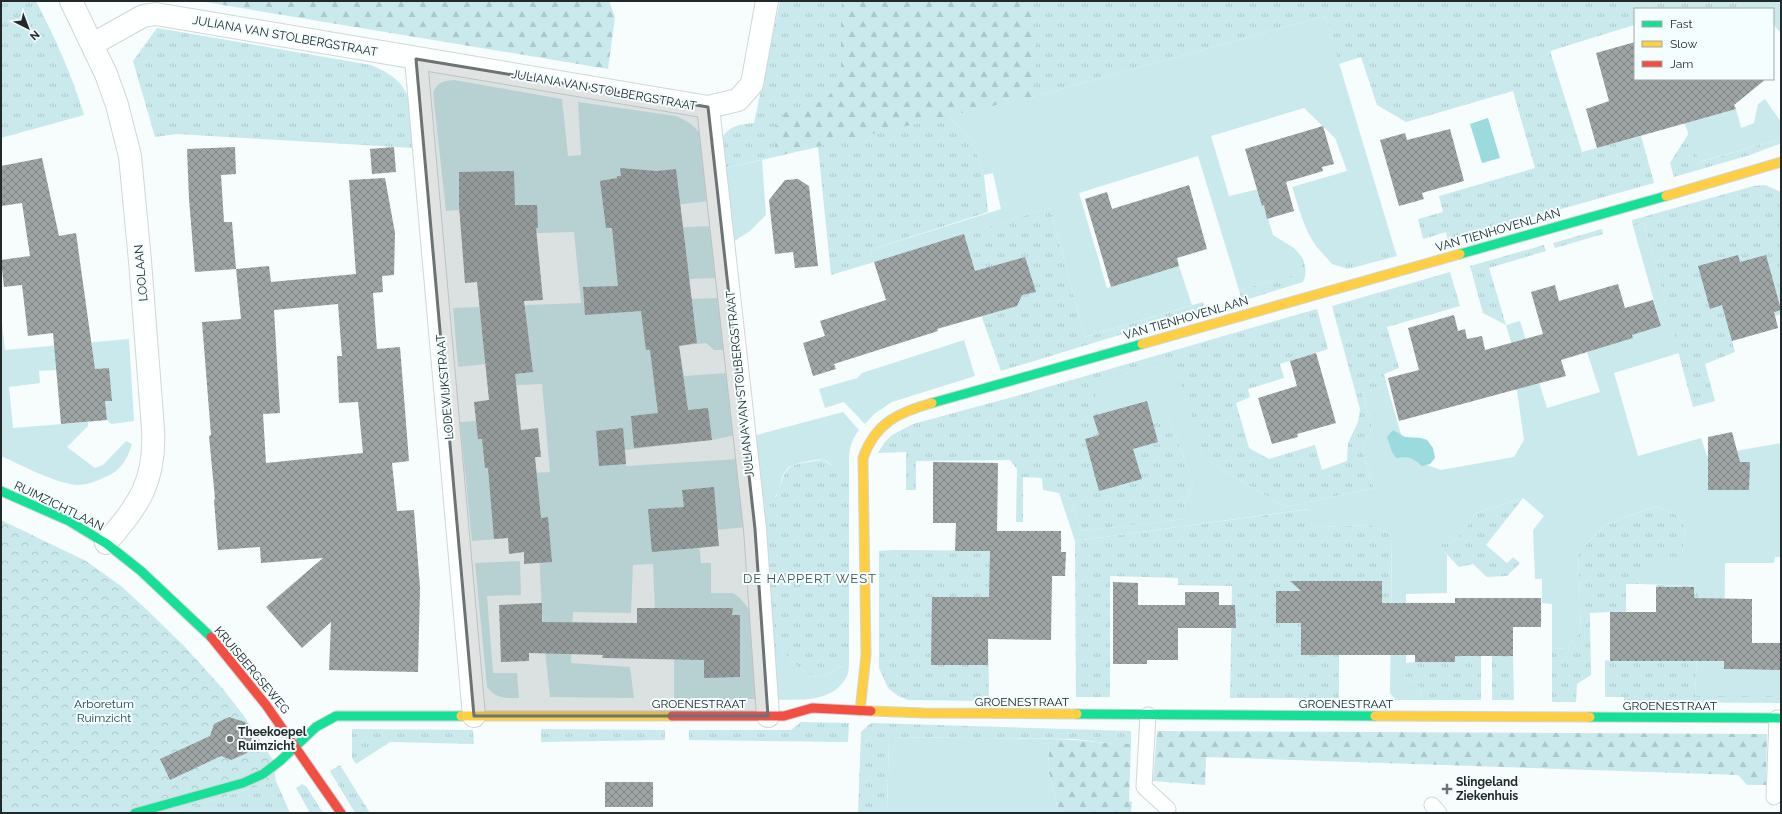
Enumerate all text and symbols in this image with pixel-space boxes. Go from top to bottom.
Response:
north arrow [8,8,48,48]
legend [1634,8,1774,80]
street label: JULIANA VAN STOLBERGSTRAAT [191,13,379,59]
text: Fast [1670,17,1693,31]
text: N [27,27,42,43]
text: Slow [1670,37,1697,51]
text: Jam [1670,57,1693,71]
street label: JULIANA VAN STOLBERGSTRAAT [510,67,698,113]
street label: VAN TIENHOVENLAAN [1434,205,1562,255]
street label: LOOLAAN [132,244,150,302]
street label: JULIANA VAN STOLBERGSTRAAT [723,289,757,478]
street label: VAN TIENHOVENLAAN [1122,293,1250,343]
street label: LODEWIJKSTRAAT [433,333,457,440]
street label: RUIMZICHTLAAN [12,478,106,534]
district label: DE HAPPERT WEST [743,571,877,586]
street label: KRUISBERGSEWEG [211,624,293,716]
street label: GROENESTRAAT [975,695,1070,709]
park label: Arboretum Ruimzicht [74,697,134,725]
street label: GROENESTRAAT [652,697,747,711]
street label: GROENESTRAAT [1299,697,1394,711]
street label: GROENESTRAAT [1623,699,1718,713]
place label: Theekoepel Ruimzicht [238,725,307,753]
marker: Theekoepel Ruimzicht [225,734,235,744]
place label: Slingeland Ziekenhuis [1456,775,1518,803]
marker: Slingeland Ziekenhuis [1441,783,1453,795]

